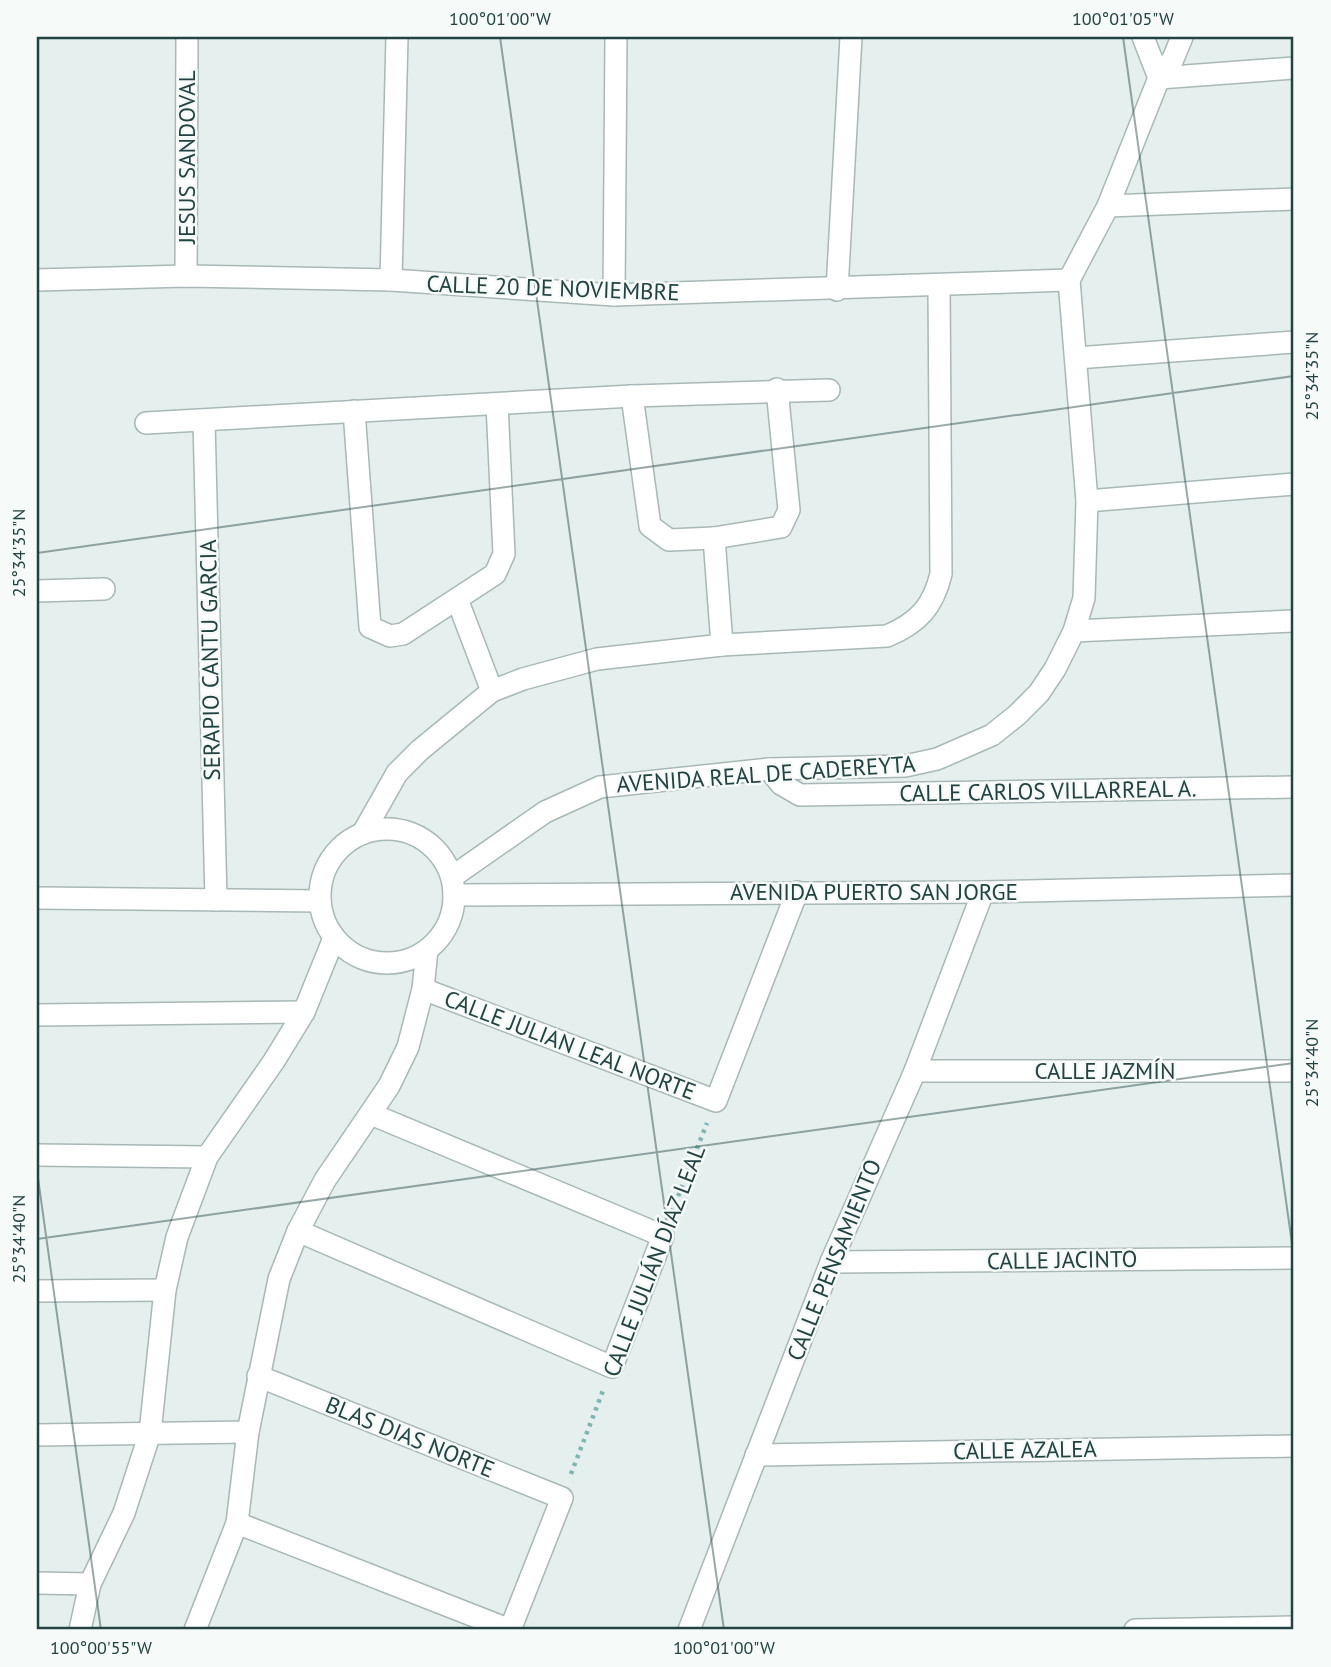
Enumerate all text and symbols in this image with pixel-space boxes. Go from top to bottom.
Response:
text: 100°01'00"W [449,7,551,30]
text: 100°01'05"W [1072,7,1174,30]
street label: JESUS SANDOVAL [172,70,201,245]
street label: CALLE 20 DE NOVIEMBRE [426,269,680,306]
text: 25°34'35"N [1300,332,1323,420]
text: 25°34'35"N [7,509,30,597]
street label: SERAPIO CANTU GARCIA [193,539,226,781]
street label: AVENIDA REAL DE CADEREYTA [615,749,917,798]
street label: CALLE CARLOS VILLARREAL A. [899,773,1197,808]
street label: AVENIDA PUERTO SAN JORGE [730,877,1018,906]
street label: CALLE JULIAN LEAL NORTE [440,983,700,1106]
text: 25°34'40"N [1300,1019,1323,1107]
street label: CALLE JAZMÍN [1035,1056,1175,1085]
street label: CALLE JULIÁN DÍAZ LEAL [596,1141,711,1381]
street label: CALLE PENSAMIENTO [780,1155,887,1365]
text: 25°34'40"N [7,1195,30,1283]
street label: CALLE JACINTO [987,1244,1137,1275]
street label: BLAS DIAS NORTE [322,1389,499,1484]
street label: CALLE AZALEA [953,1434,1098,1465]
text: 100°00'55"W [50,1636,152,1659]
text: 100°01'00"W [673,1636,775,1659]

